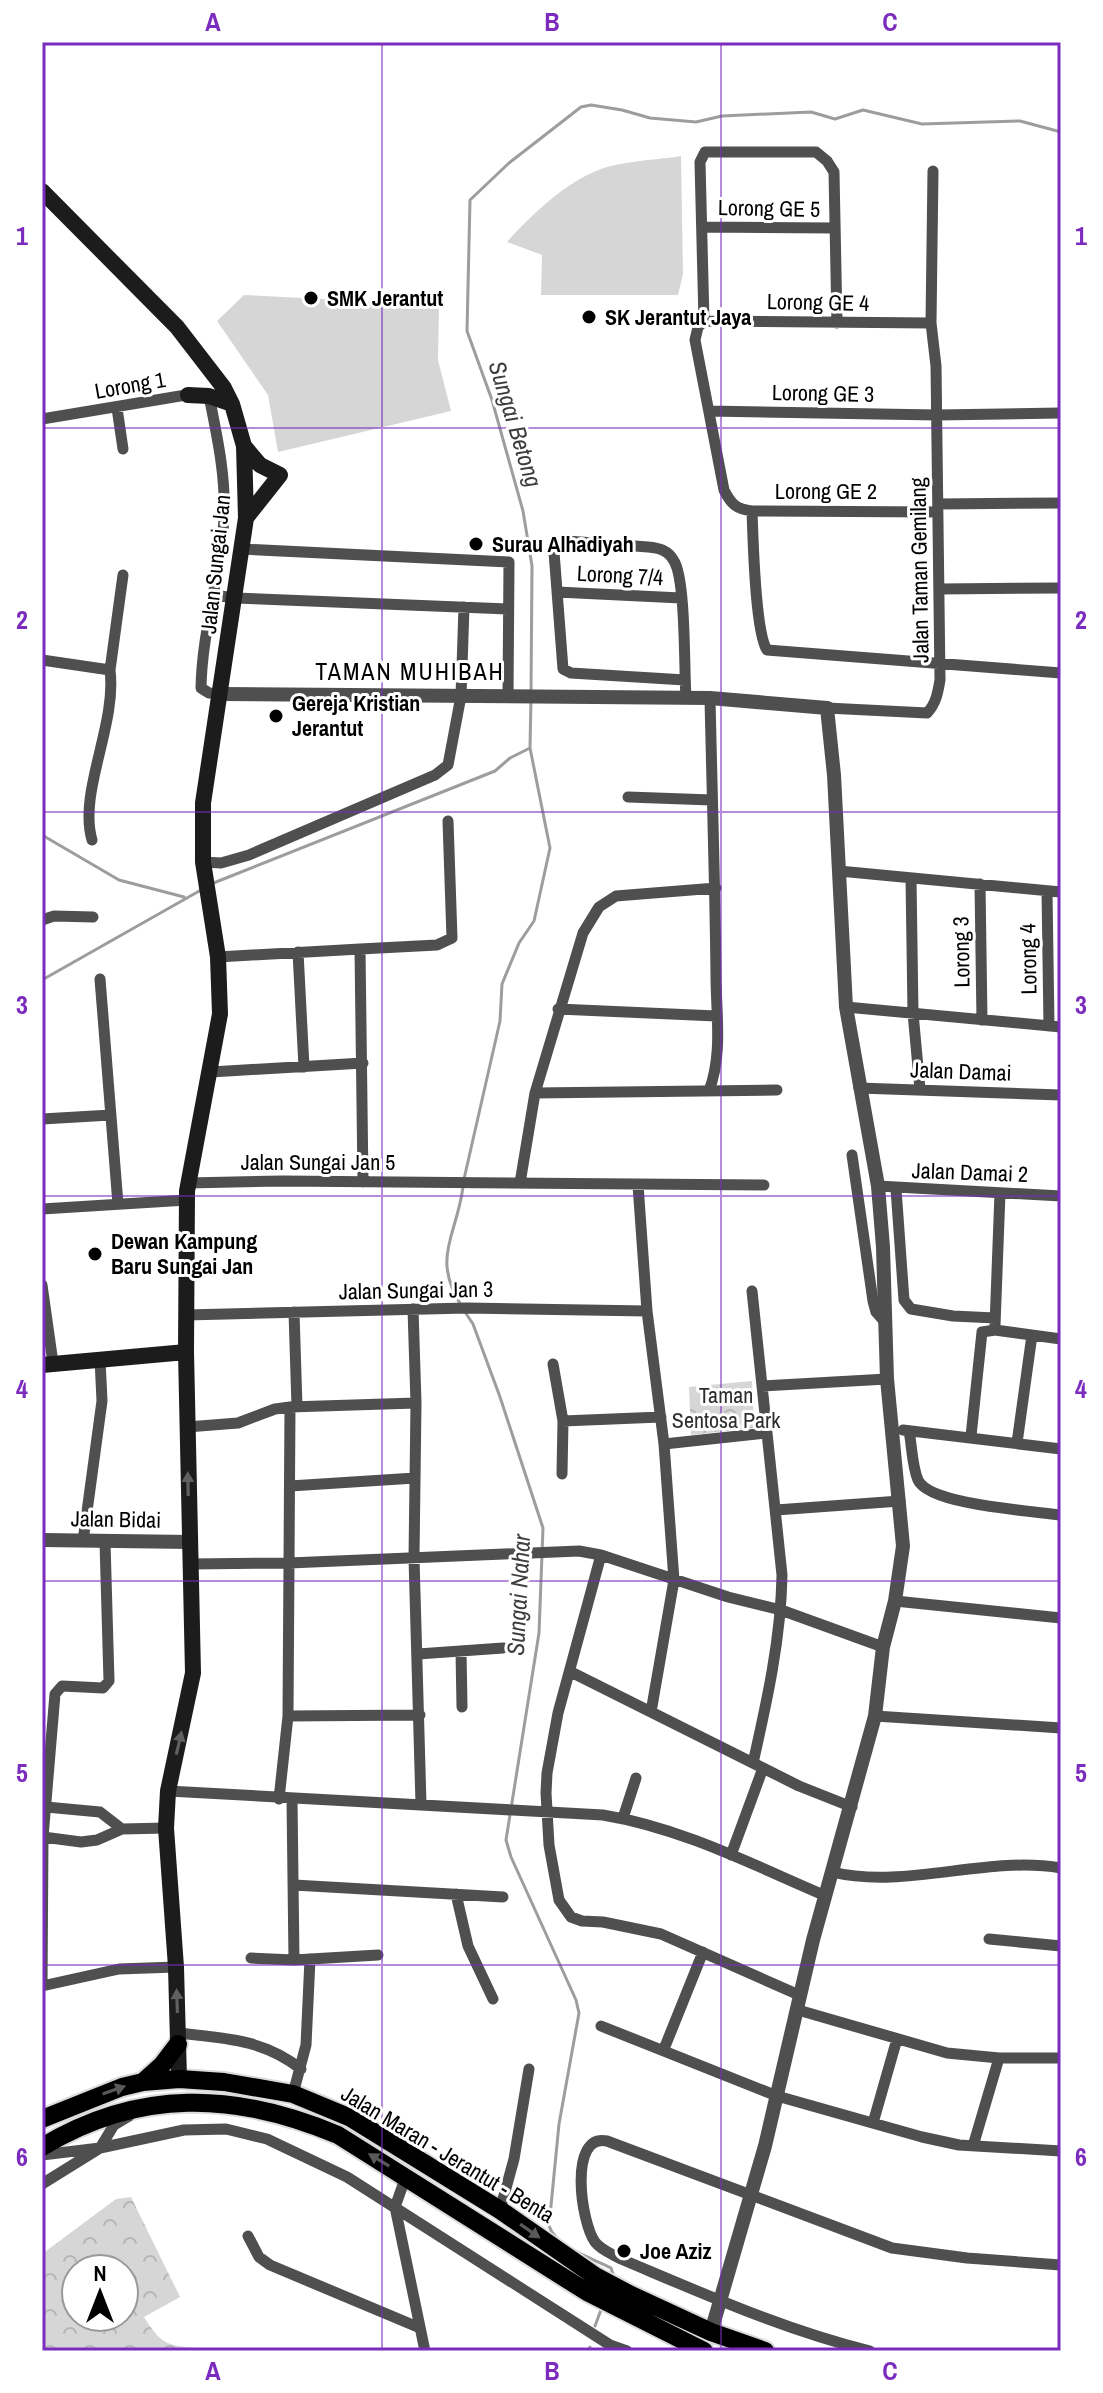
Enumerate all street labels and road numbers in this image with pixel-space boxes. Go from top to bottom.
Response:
street label: Lorong GE 5 [718,192,820,224]
street label: Lorong GE 4 [767,286,869,318]
street label: Lorong 1 [92,364,168,406]
street label: Lorong GE 3 [772,377,874,409]
street label: Lorong GE 2 [775,476,877,506]
street label: Jalan Taman Gemilang [902,477,936,663]
street label: Jalan Sungai Jan [193,493,237,635]
street label: Lorong 7/4 [576,558,664,592]
street label: Lorong 3 [945,916,977,988]
street label: Lorong 4 [1012,923,1044,995]
street label: Jalan Damai [910,1054,1012,1088]
street label: Jalan Sungai Jan 5 [241,1147,395,1177]
street label: Jalan Damai 2 [911,1155,1029,1189]
street label: Jalan Sungai Jan 3 [339,1274,493,1306]
street label: Jalan Bidai [71,1503,161,1535]
street label: Jalan Maran - Jerantut - Benta [336,2078,560,2230]

